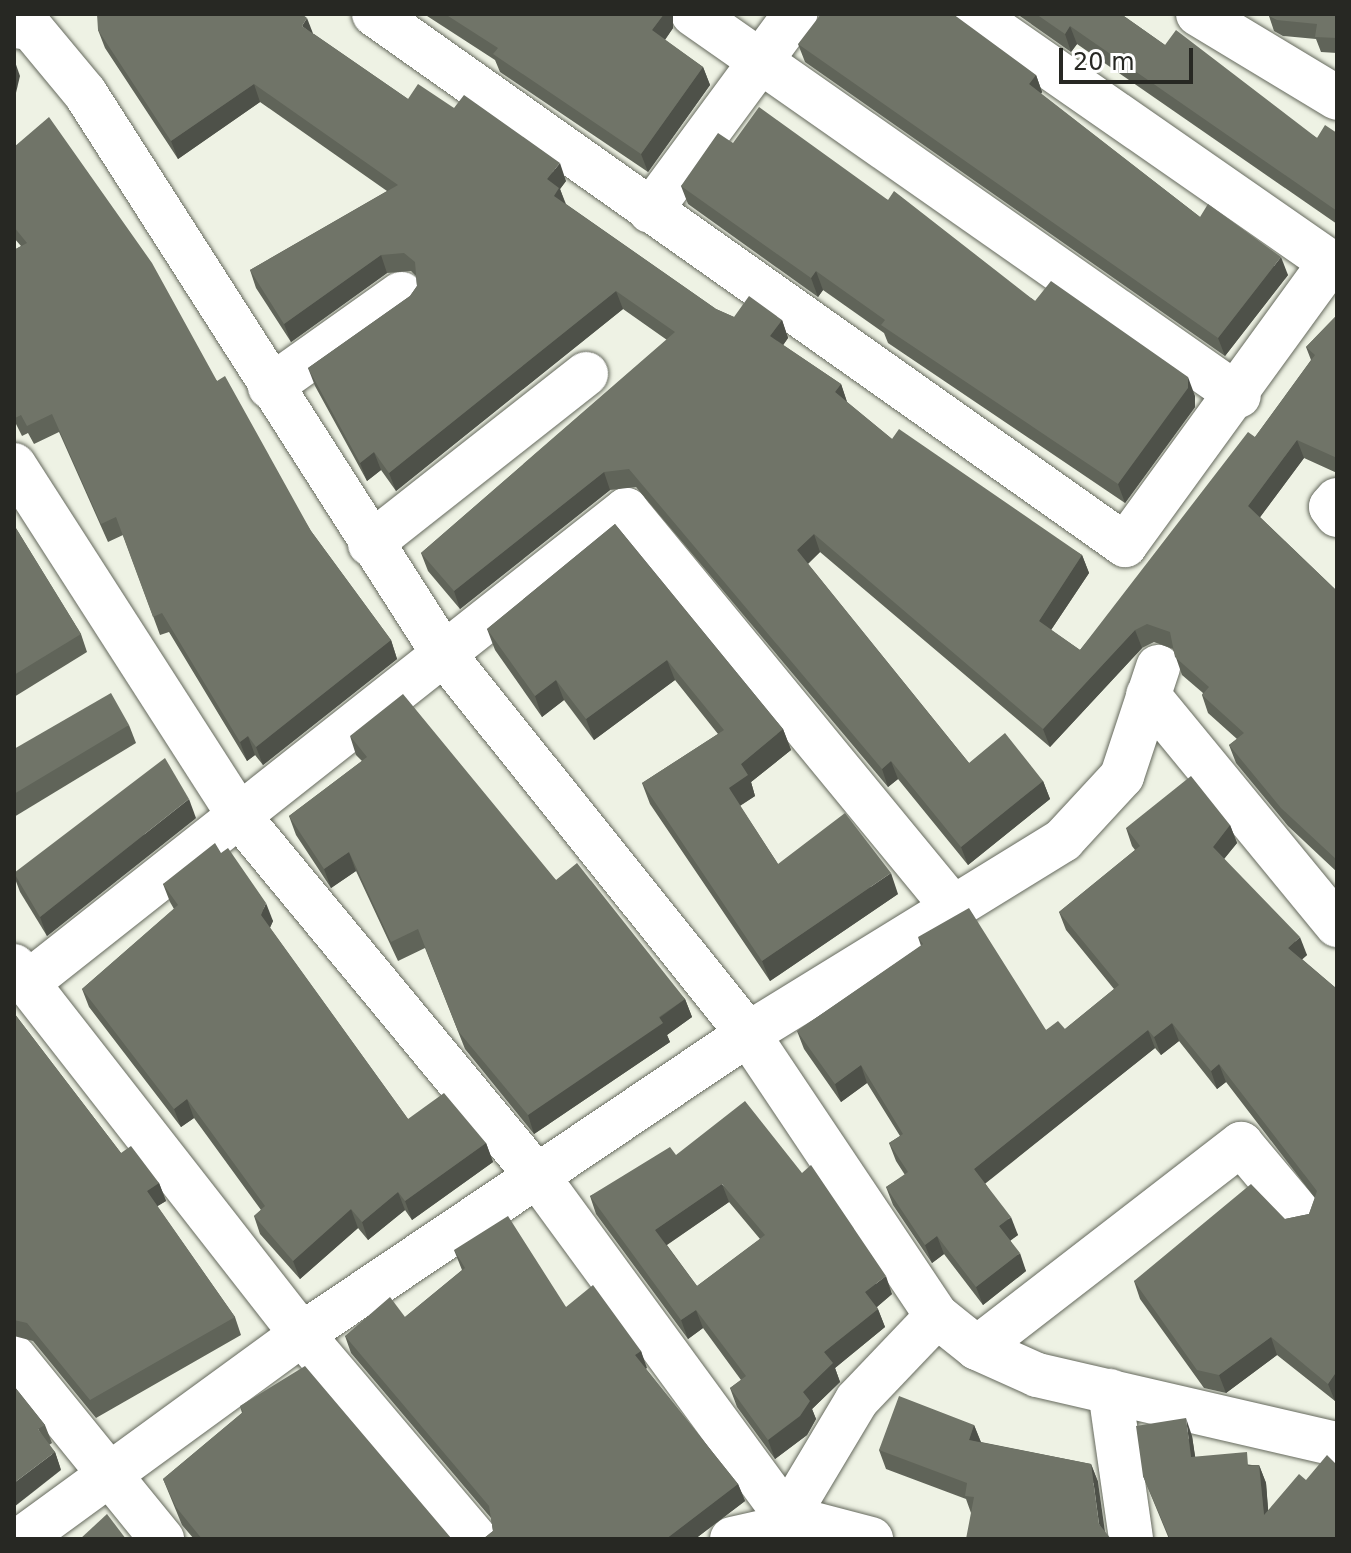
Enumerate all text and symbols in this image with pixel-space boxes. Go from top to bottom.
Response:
scale bar [1063,32,1197,82]
text: 20 m [1073,48,1135,76]

